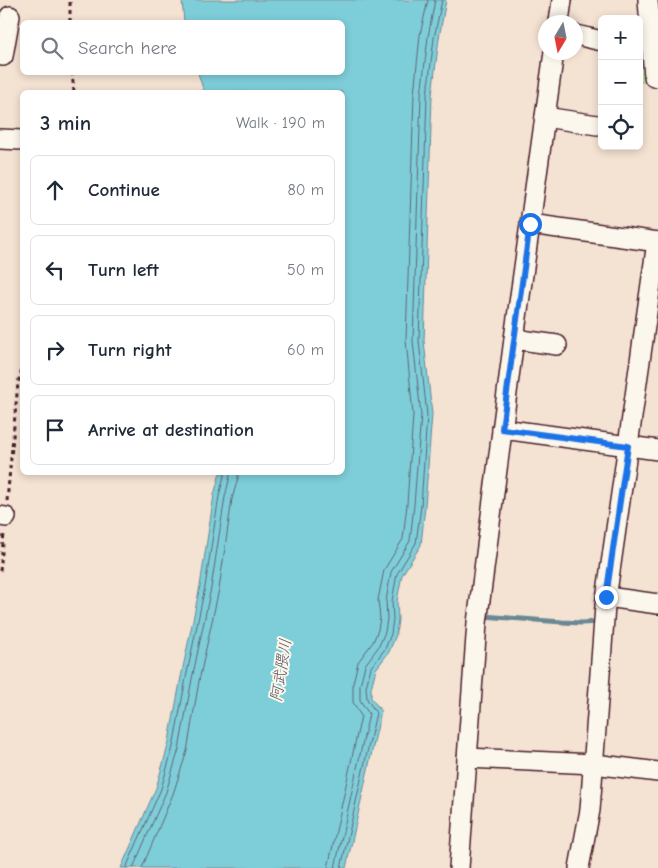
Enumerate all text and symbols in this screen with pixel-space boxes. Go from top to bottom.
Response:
north arrow [538,15,583,60]
map controls [598,15,643,150]
button: + [598,15,643,60]
search box [20,20,345,75]
icon: search [38,34,66,62]
text: Search here [78,37,177,59]
button: − [598,60,643,105]
button: locate [598,105,643,150]
text: 3 min [40,111,91,135]
text: Walk · 190 m [236,114,325,132]
icon: ahead [41,176,69,204]
text: Continue [88,179,160,201]
text: 80 m [287,181,324,199]
route start [519,213,542,236]
icon: left [41,256,69,284]
text: Turn left [88,259,159,281]
text: 50 m [287,261,324,279]
icon: right [41,336,69,364]
text: Turn right [88,339,172,361]
text: 60 m [287,341,324,359]
icon: arrive [41,416,69,444]
text: Arrive at destination [88,419,254,441]
route end [595,586,618,609]
water label: 阿武隈川 [267,637,295,703]

